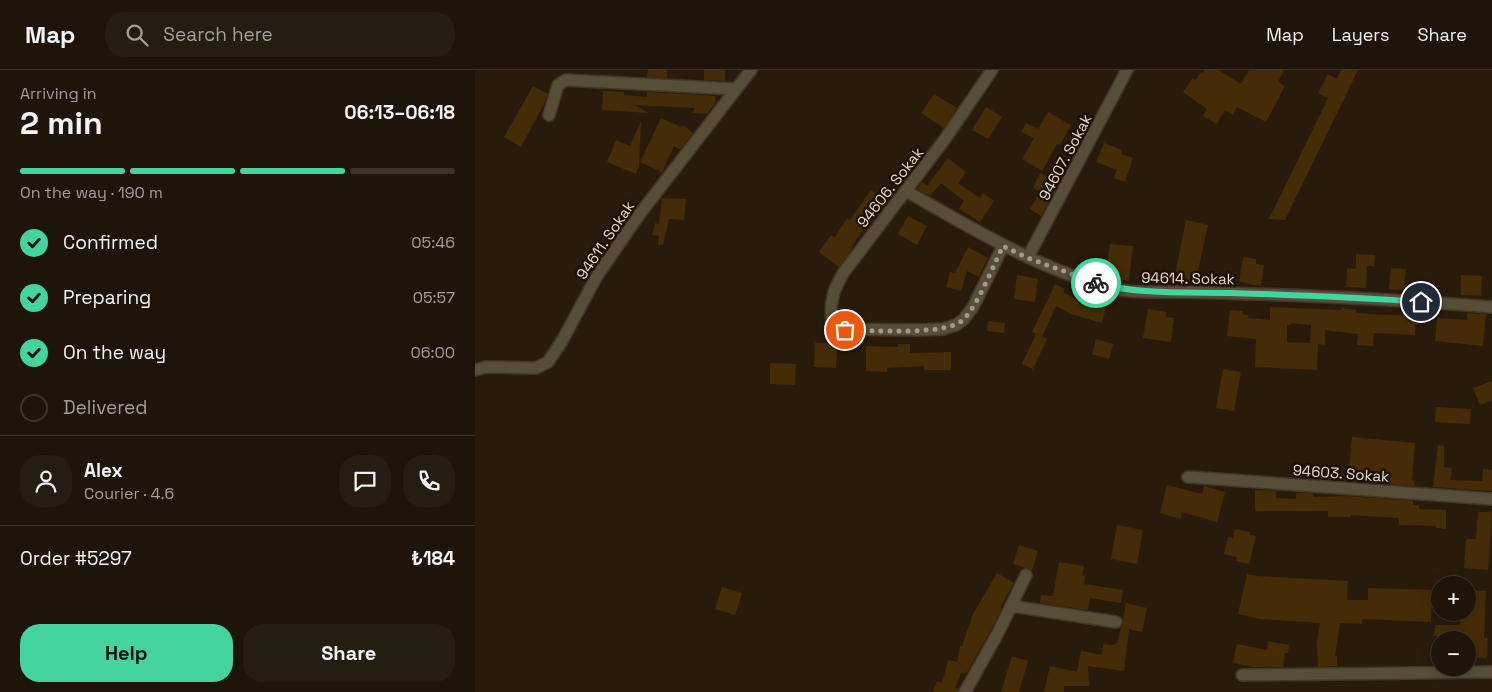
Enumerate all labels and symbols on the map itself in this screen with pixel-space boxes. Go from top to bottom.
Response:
street label: 94607. Sokak [1034,111,1096,203]
street label: 94606. Sokak [853,143,927,231]
street label: 94611. Sokak [572,197,638,283]
courier [1071,258,1121,308]
street label: 94614. Sokak [1141,268,1235,288]
pin [1400,281,1442,323]
pin [824,309,866,351]
street label: 94603. Sokak [1292,460,1390,486]

